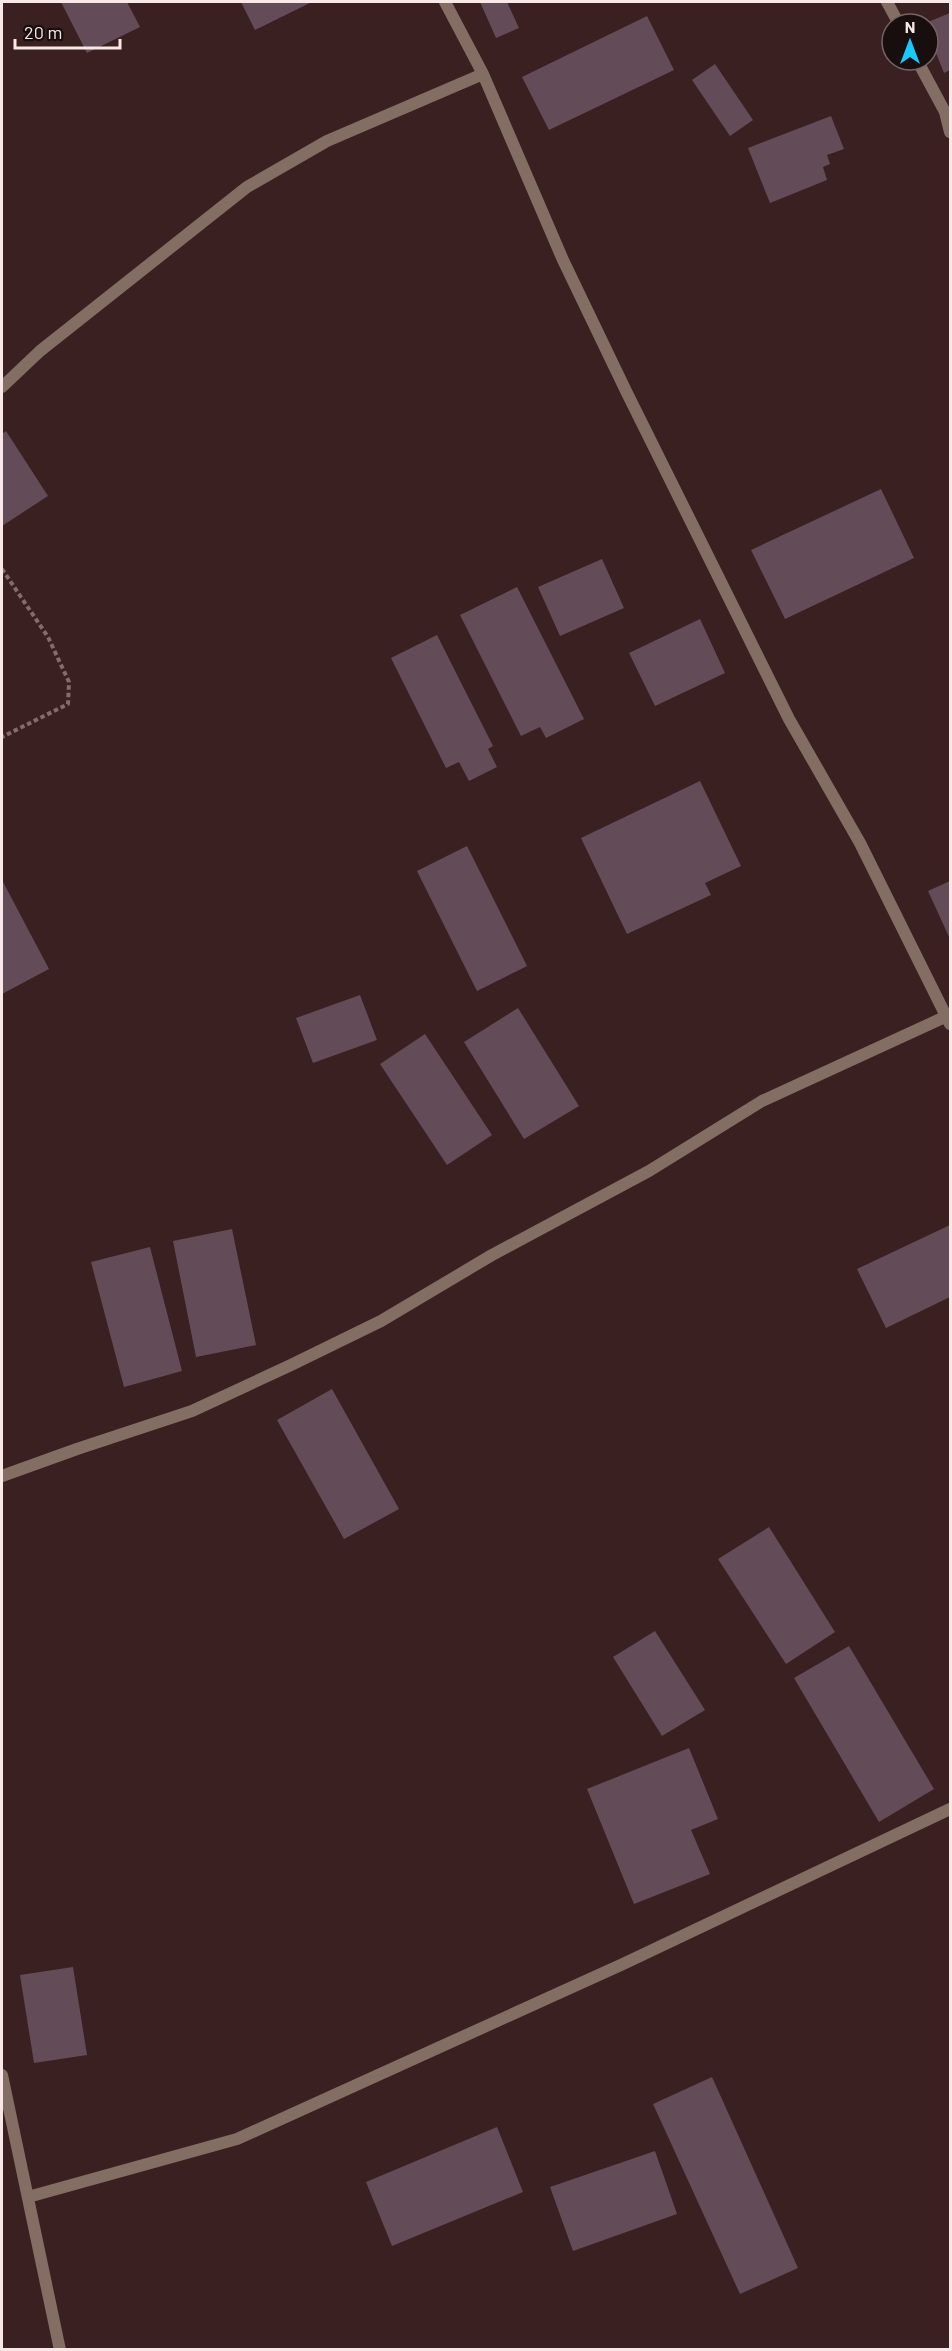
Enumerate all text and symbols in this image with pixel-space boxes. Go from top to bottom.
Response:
scale bar [15,12,120,50]
north arrow [880,12,940,72]
text: N [905,17,915,36]
text: 20 m [24,21,62,43]

